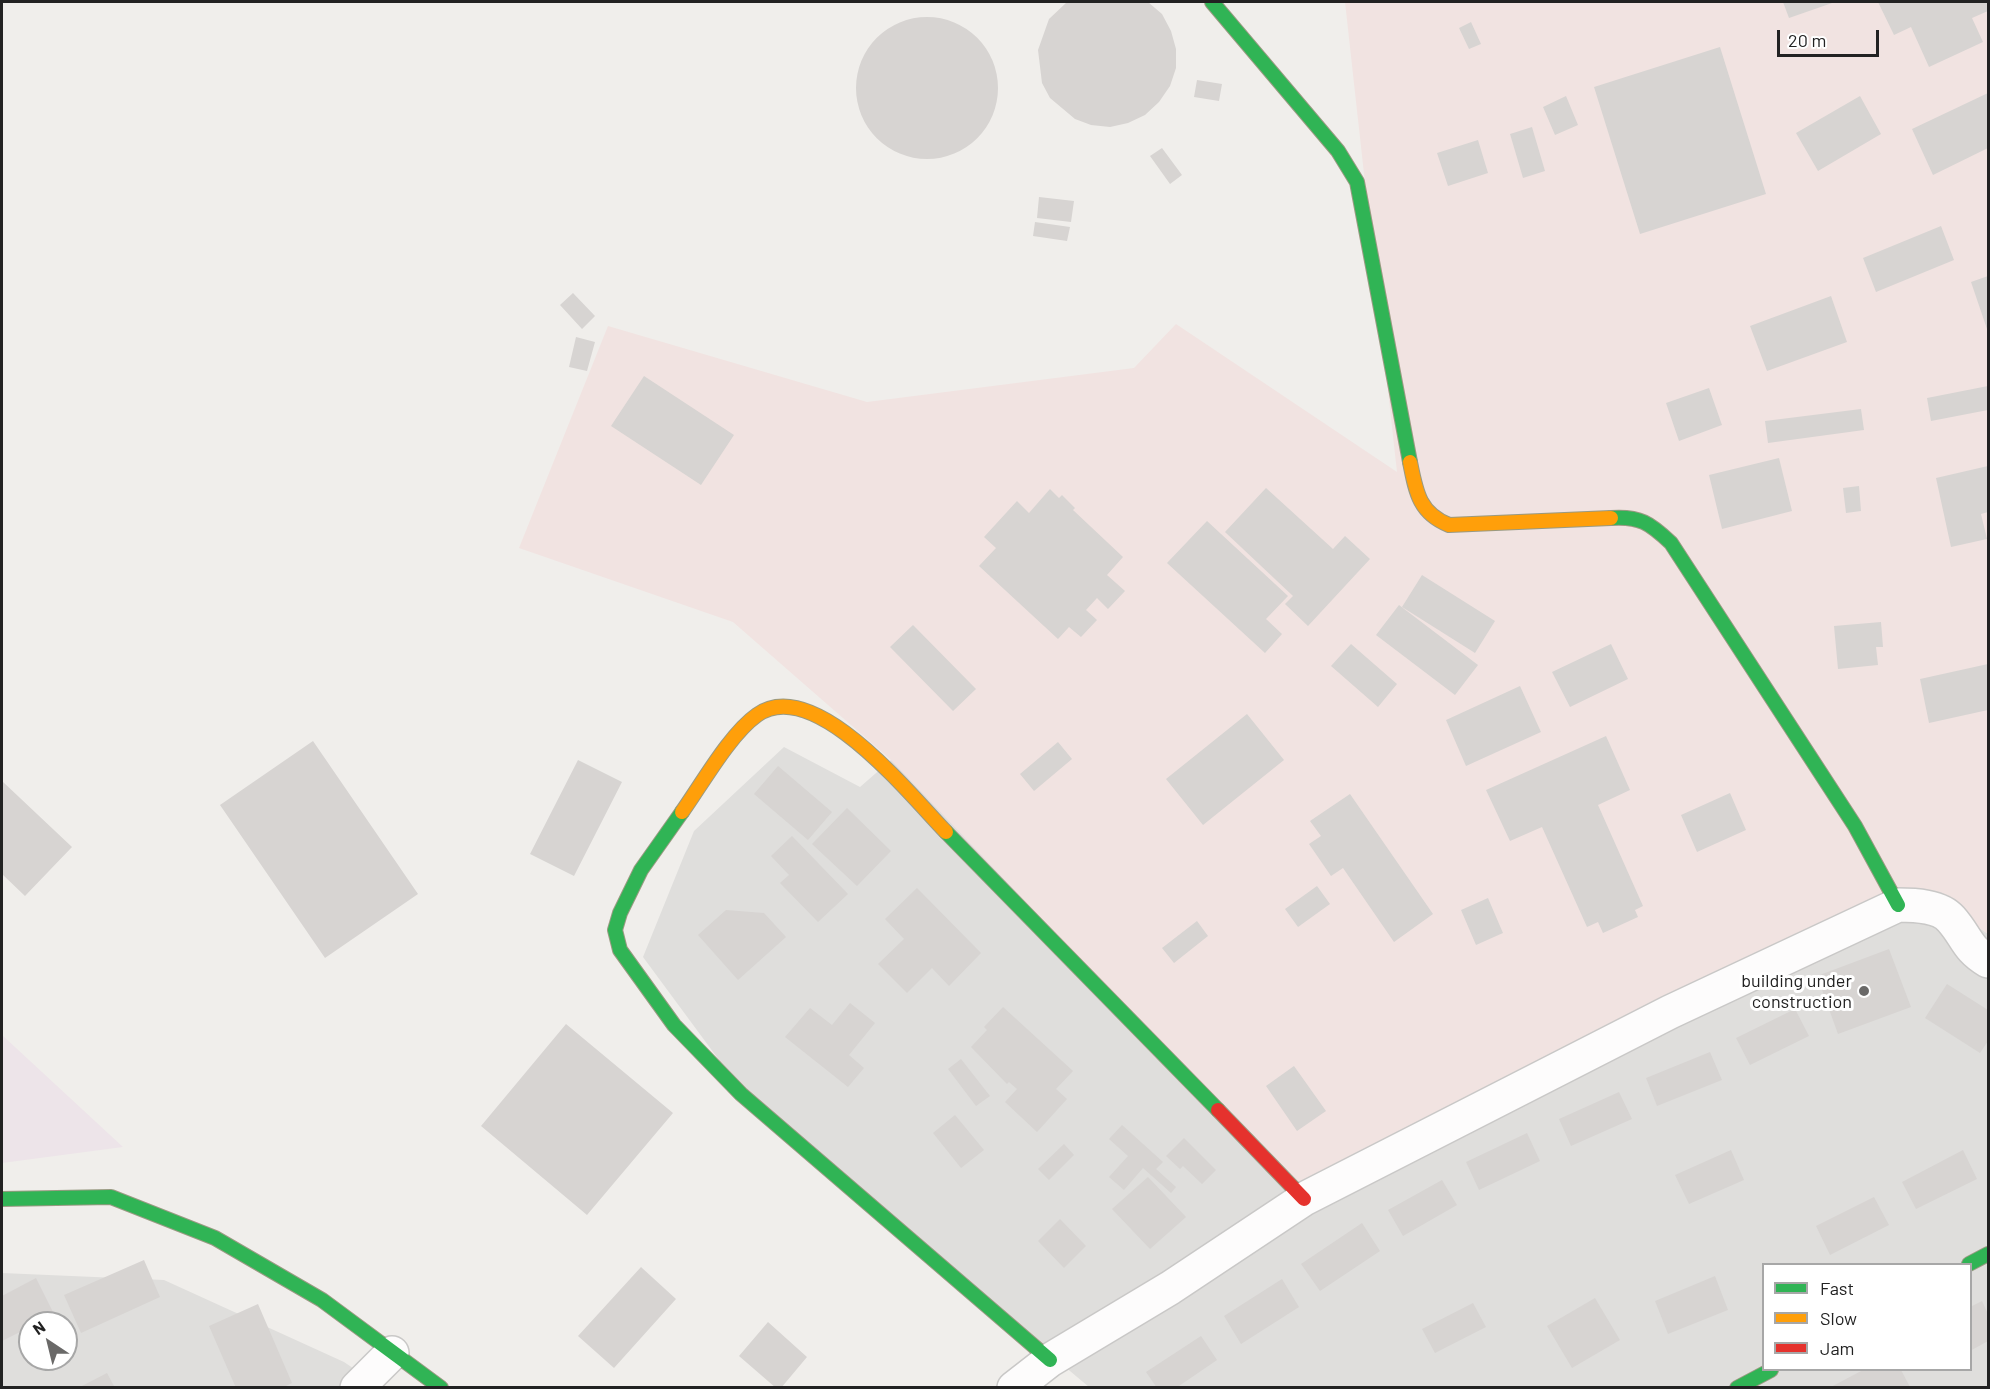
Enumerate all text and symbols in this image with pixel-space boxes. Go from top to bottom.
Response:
scale bar [1780,18,1882,56]
text: 20 m [1788,29,1826,51]
place label: building under construction [1741,970,1852,1012]
marker: building under construction [1857,984,1871,998]
legend [1762,1263,1972,1371]
text: Fast [1820,1277,1854,1299]
text: Slow [1820,1307,1857,1329]
north arrow [18,1311,78,1371]
text: N [29,1317,48,1338]
text: Jam [1820,1337,1854,1359]

